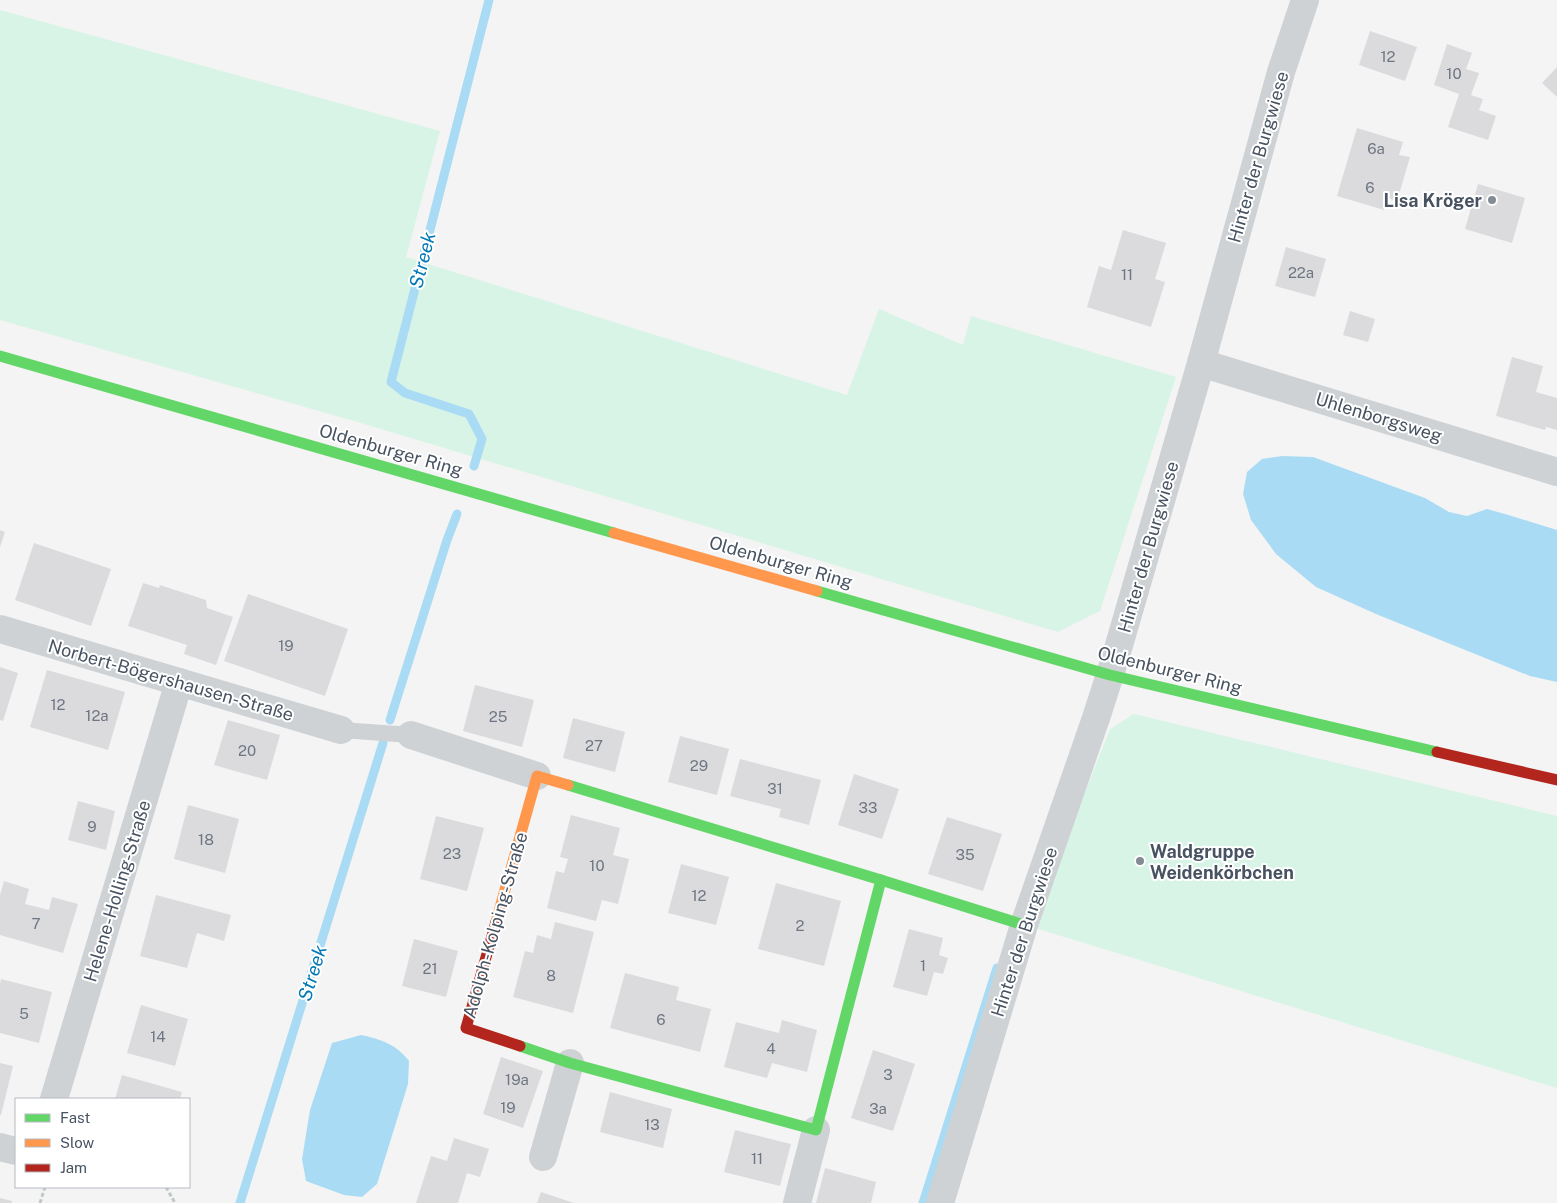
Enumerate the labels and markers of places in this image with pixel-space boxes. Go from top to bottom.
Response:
place label: Lisa Kröger [1384,190,1483,211]
marker: Lisa Kröger [1486,194,1498,206]
place label: Waldgruppe Weidenkörbchen [1150,841,1294,883]
marker: Waldgruppe Weidenkörbchen [1134,855,1146,867]

